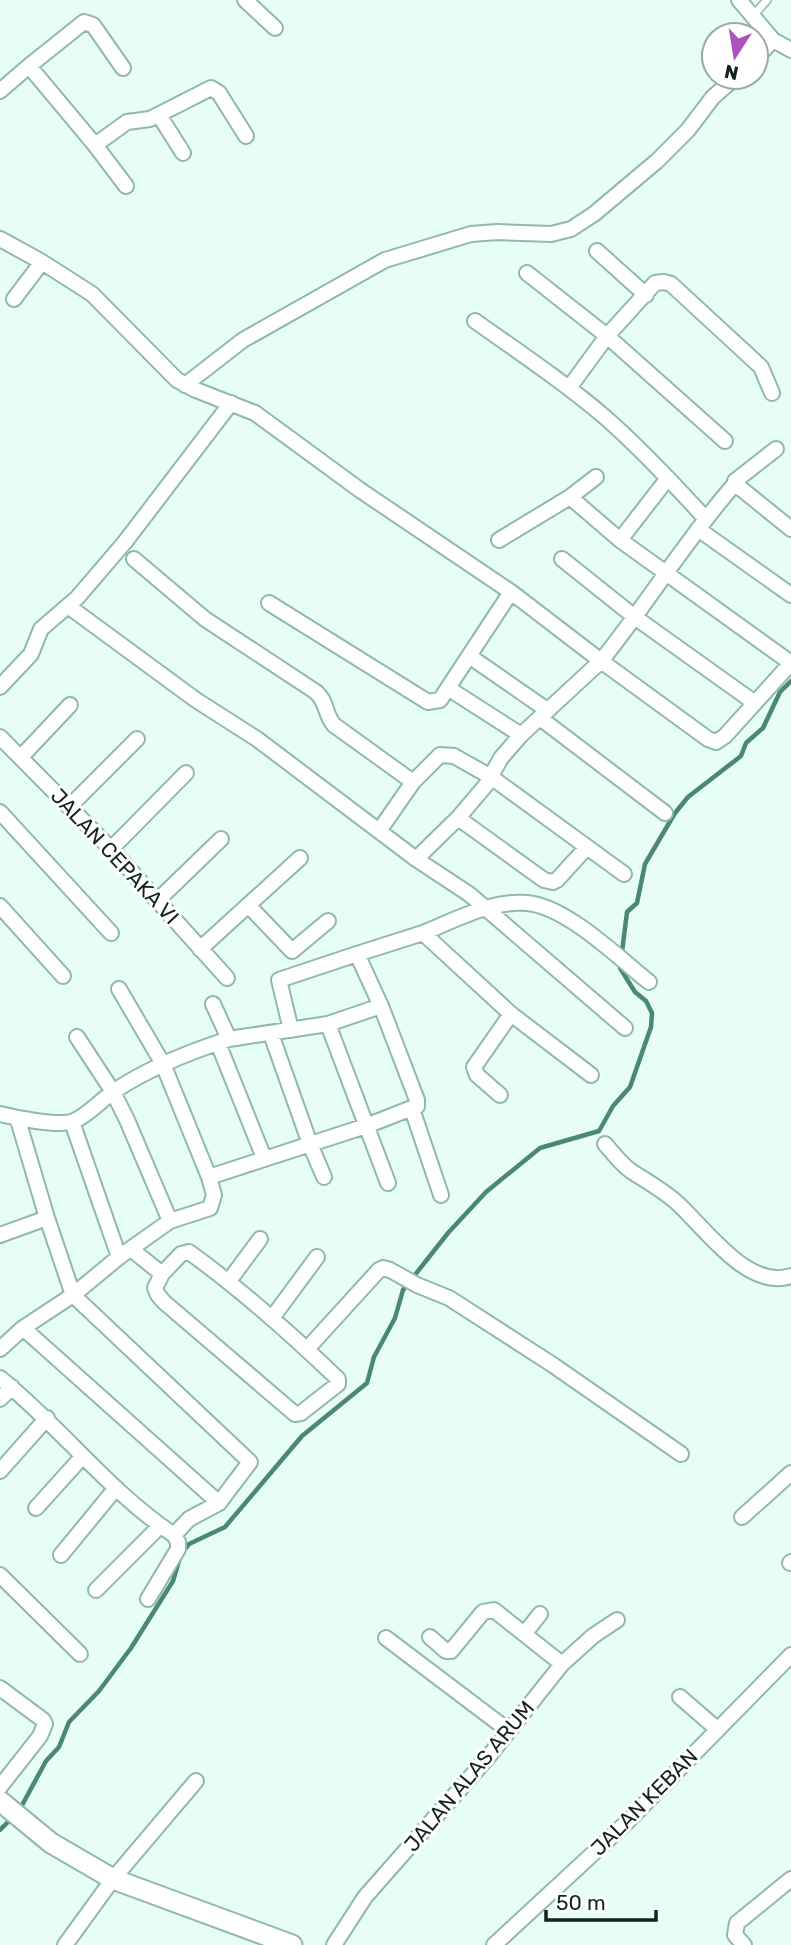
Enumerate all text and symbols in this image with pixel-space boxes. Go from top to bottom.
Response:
north arrow [700,21,770,91]
text: N [722,59,741,85]
street label: JALAN CEPAKA VI [46,783,184,929]
street label: JALAN ALAS ARUM [399,1696,539,1856]
street label: JALAN KEBAN [585,1743,703,1861]
scale bar [546,1878,656,1922]
text: 50 m [556,1890,606,1915]

